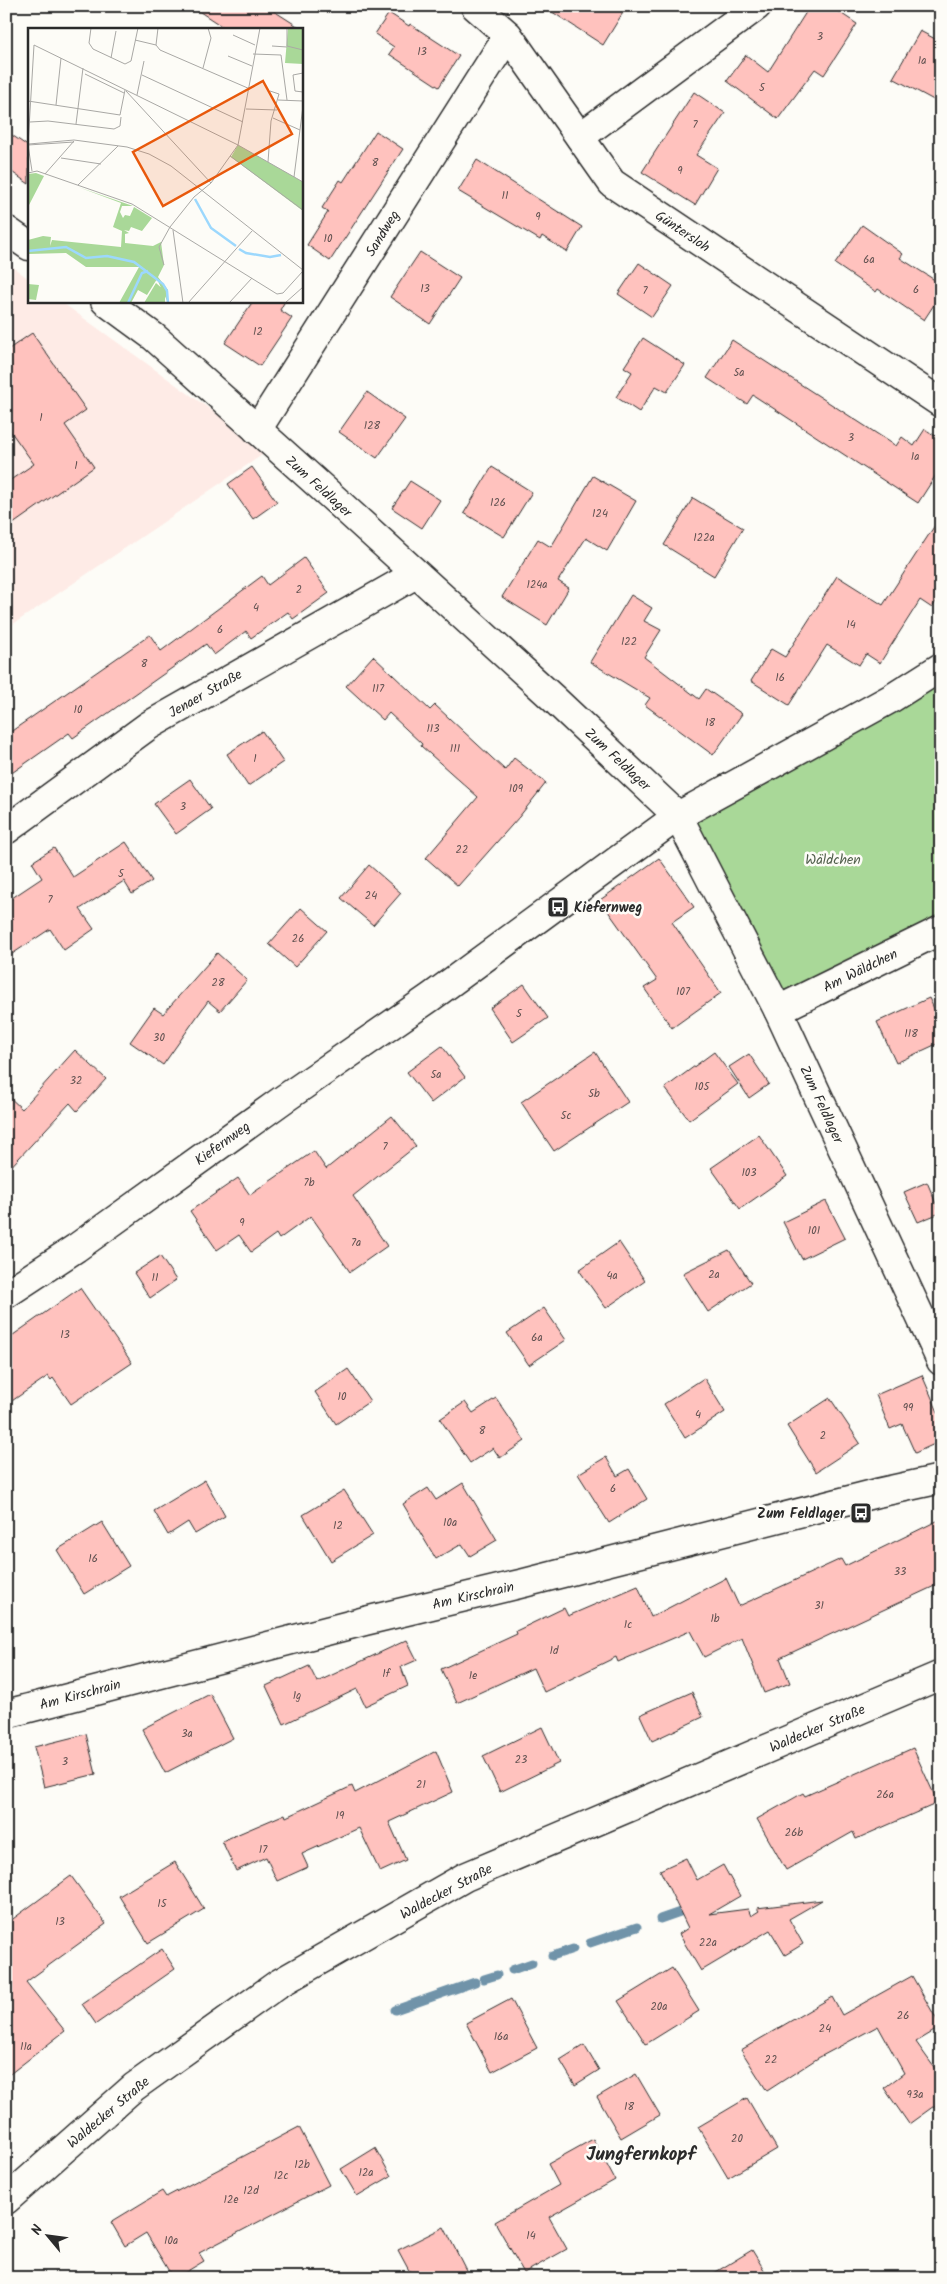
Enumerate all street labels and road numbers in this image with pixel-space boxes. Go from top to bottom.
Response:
street label: Güntersloh [650,205,714,258]
street label: Sandweg [360,206,406,261]
street label: Zum Feldlager [280,451,358,524]
street label: Jenaer Straße [164,664,247,724]
street label: Zum Feldlager [579,723,656,797]
street label: Am Wäldchen [819,943,902,998]
street label: Zum Feldlager [793,1062,849,1148]
street label: Kiefernweg [190,1116,255,1172]
street label: Am Kirschrain [430,1576,516,1616]
street label: Am Kirschrain [37,1674,123,1716]
street label: Waldecker Straße [766,1699,869,1759]
street label: Waldecker Straße [396,1858,497,1926]
street label: Waldecker Straße [62,2071,155,2154]

